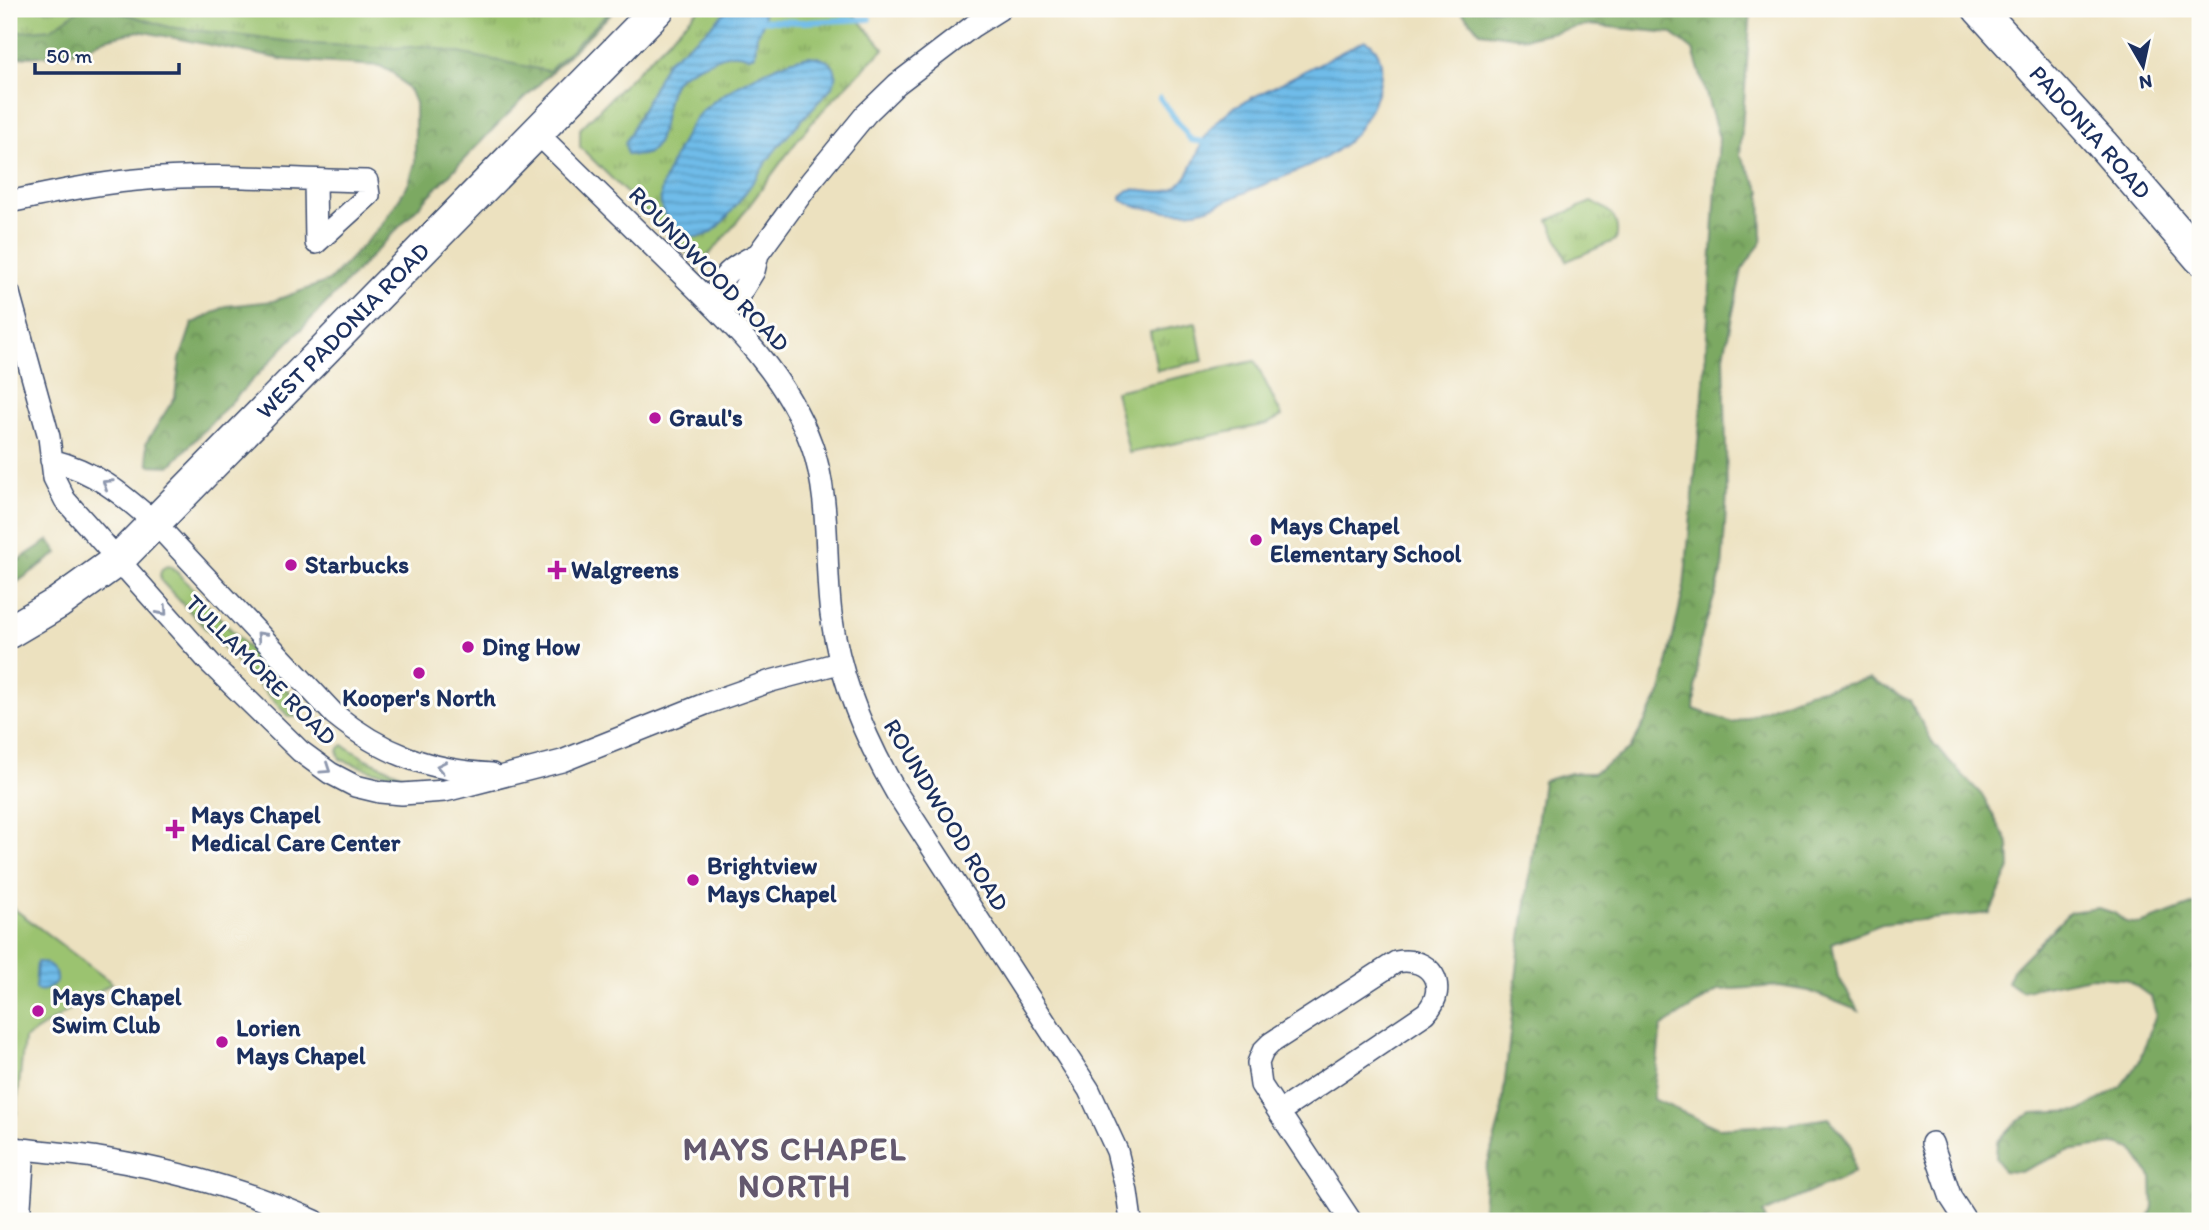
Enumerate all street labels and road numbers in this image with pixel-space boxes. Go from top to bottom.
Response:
street label: PADONIA ROAD [2023,61,2157,205]
street label: ROUNDWOOD ROAD [623,180,796,358]
street label: WEST PADONIA ROAD [250,236,435,425]
street label: TULLAMORE ROAD [180,588,343,751]
street label: ROUNDWOOD ROAD [878,713,1015,916]

